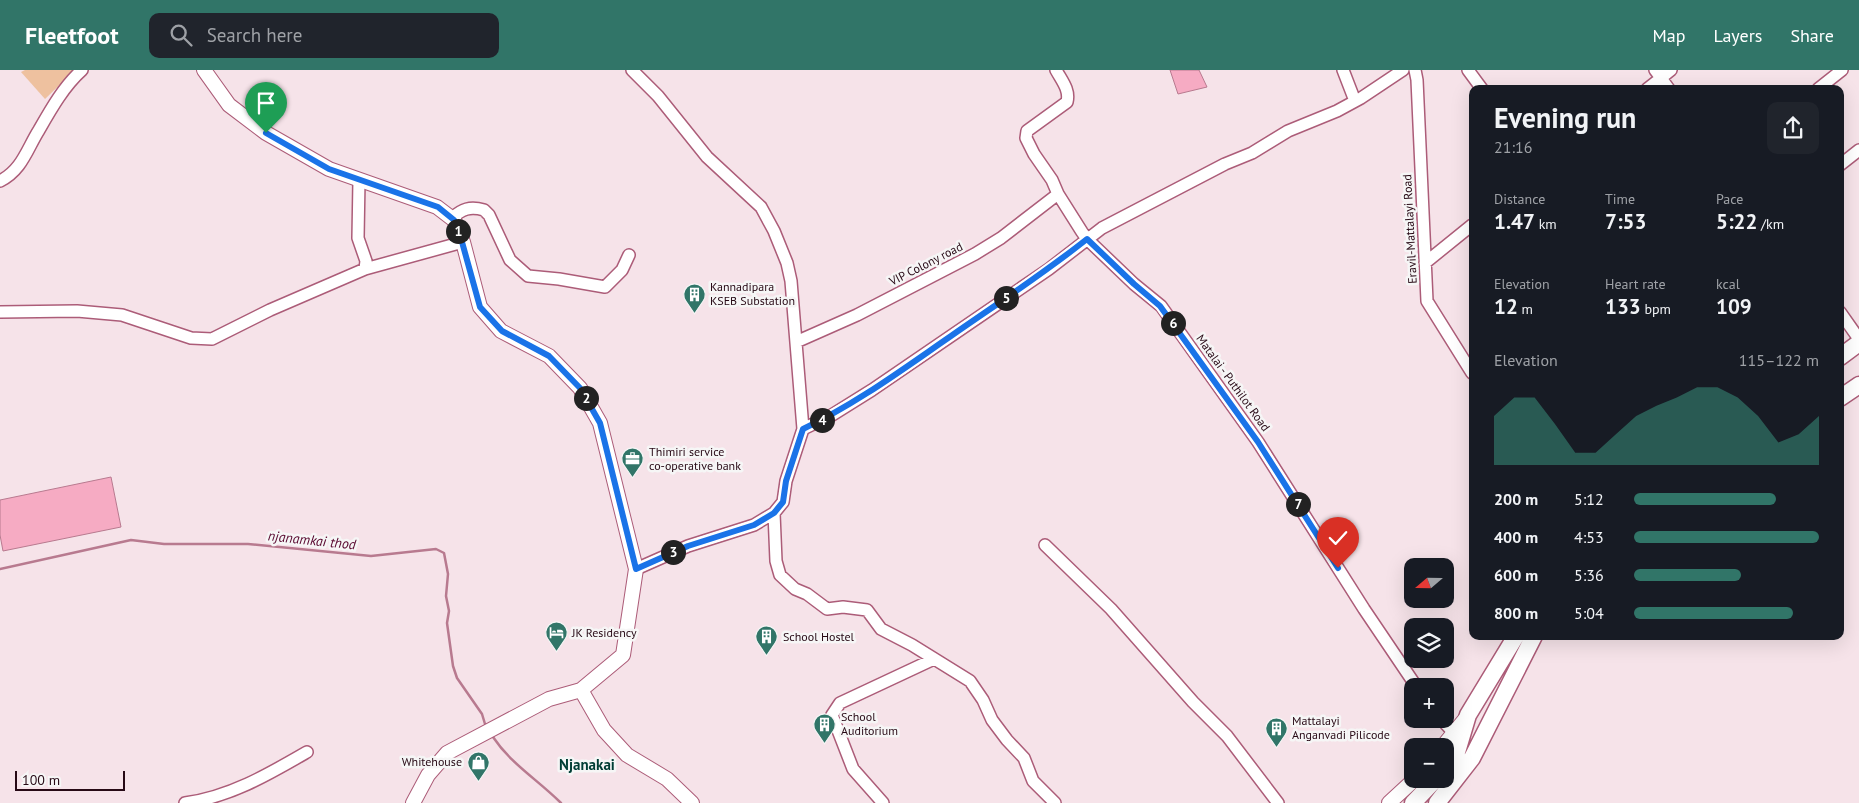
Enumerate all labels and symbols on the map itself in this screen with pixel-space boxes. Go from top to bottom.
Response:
pin [245,82,287,133]
street label: Eravil-Mattalayi Road [1399,174,1420,284]
pin: 1 [446,218,470,244]
street label: VIP Colony road [886,239,965,289]
place label: Kannadipara KSEB Substation [710,279,795,308]
building icon: Kannadipara KSEB Substation [682,282,706,313]
pin: 5 [994,286,1018,310]
pin: 6 [1160,310,1186,336]
street label: Matalai - Puthilot Road [1193,331,1274,434]
pin: 2 [574,386,598,410]
pin: 4 [810,408,834,432]
place label: Thimiri service co-operative bank [649,444,741,473]
office icon: Thimiri service co-operative bank [621,447,645,478]
pin: 7 [1286,492,1310,516]
pin [1317,517,1359,568]
water label: njanamkai thod [267,526,358,554]
pin: 3 [660,540,686,564]
north arrow [1404,558,1454,608]
hotel icon: JK Residency [544,621,568,652]
place label: JK Residency [571,625,637,640]
building icon: School Hostel [755,625,779,656]
place label: School Hostel [783,629,855,644]
place label: School Auditorium [841,709,898,738]
building icon: School Auditorium [813,712,837,743]
place label: Mattalayi Anganvadi Pilicode [1292,713,1390,742]
building icon: Mattalayi Anganvadi Pilicode [1264,716,1288,747]
shop icon: Whitehouse [466,750,490,781]
place label: Whitehouse [402,754,462,769]
district label: Njanakai [559,755,615,774]
scale bar [15,768,125,791]

